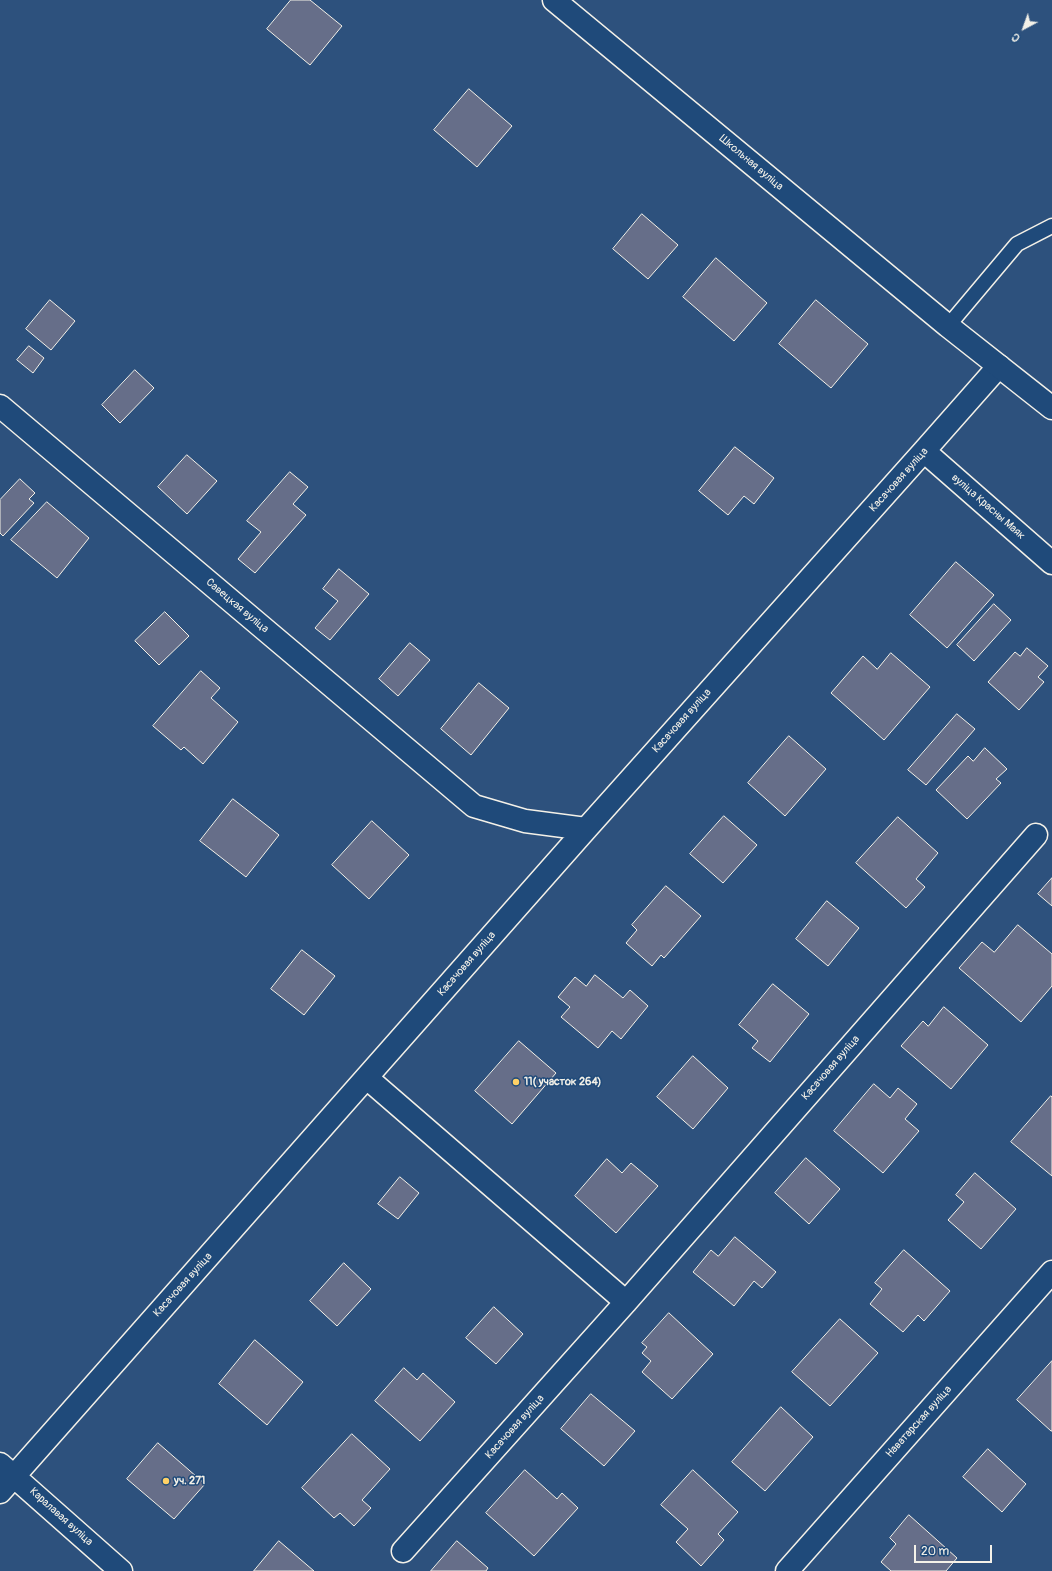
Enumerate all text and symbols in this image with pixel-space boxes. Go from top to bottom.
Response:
north arrow [1004,8,1044,48]
text: С [1009,30,1023,45]
street label: Школьная вуліца [716,132,786,194]
street label: Касачовая вуліца [867,445,931,515]
street label: вуліца Красны Маяк [948,471,1028,543]
street label: Савецкая вуліца [203,576,271,636]
street label: Касачовая вуліца [650,686,714,756]
street label: Касачовая вуліца [435,929,499,999]
street label: Касачовая вуліца [799,1033,863,1103]
place label: 11( участок 264) [524,1075,602,1089]
marker: 11( участок 264) [511,1077,521,1087]
street label: Касачовая вуліца [151,1250,215,1320]
street label: Наватарская вуліца [883,1383,955,1461]
street label: Касачовая вуліца [483,1392,547,1462]
place label: уч. 271 [174,1474,205,1488]
marker: уч. 271 [161,1476,171,1486]
street label: Каралавая вуліца [27,1485,95,1549]
scale bar [916,1537,994,1563]
text: 20 m [921,1544,949,1559]

